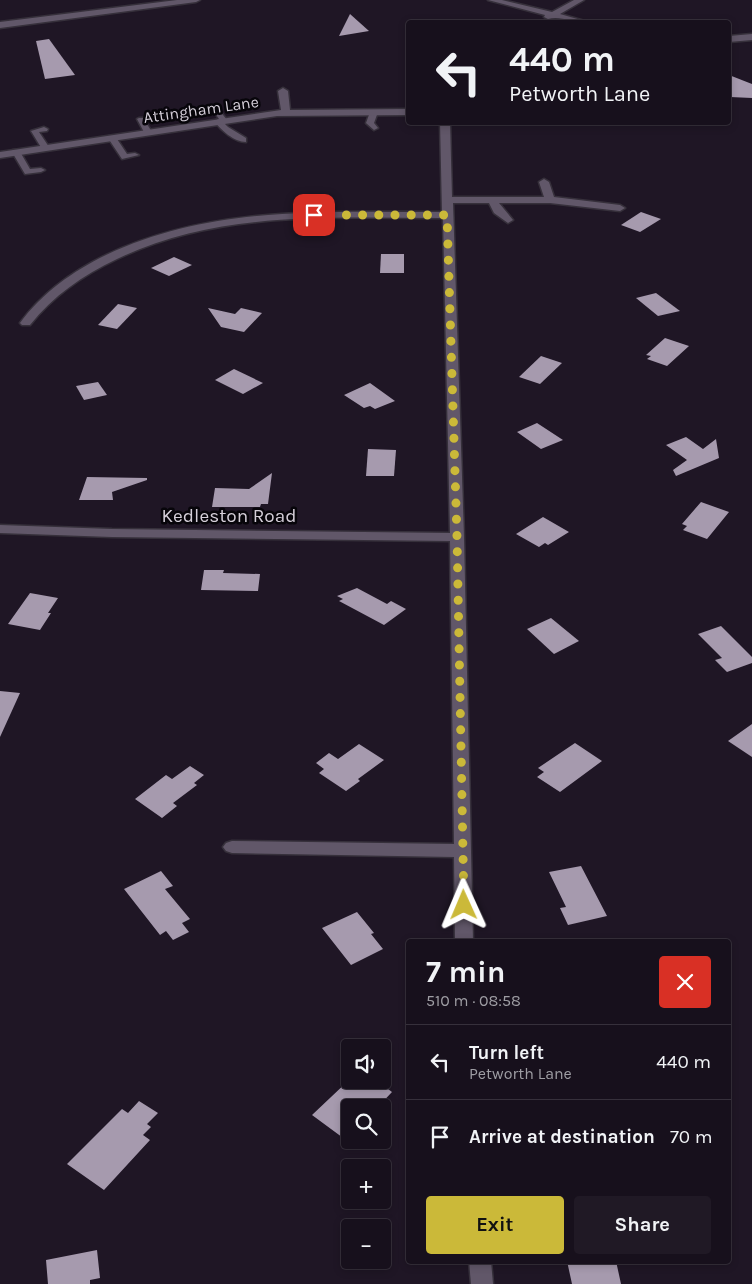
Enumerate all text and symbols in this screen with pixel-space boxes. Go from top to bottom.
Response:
text: 440 m [509,39,615,80]
icon: left [426,40,491,105]
text: Petworth Lane [509,81,650,107]
street label: Attingham Lane [142,92,260,127]
pin [293,194,335,236]
icon: arrive [300,201,328,229]
street label: Kedleston Road [162,505,296,527]
position arrow [437,878,489,930]
text: 7 min [426,954,506,990]
button: close [659,956,711,1008]
text: 510 m · 08:58 [426,991,521,1010]
map controls [341,1039,391,1269]
button: sound [341,1039,391,1089]
text: Turn left [469,1042,544,1064]
icon: left [426,1048,454,1076]
text: 440 m [656,1051,711,1073]
text: Petworth Lane [469,1064,572,1083]
button: search [341,1099,391,1149]
icon: arrive [426,1123,454,1151]
text: Arrive at destination [469,1126,655,1148]
text: 70 m [670,1126,712,1148]
button: + [341,1159,391,1209]
button: Exit [426,1196,564,1254]
button: Share [574,1196,711,1254]
button: − [341,1219,391,1269]

